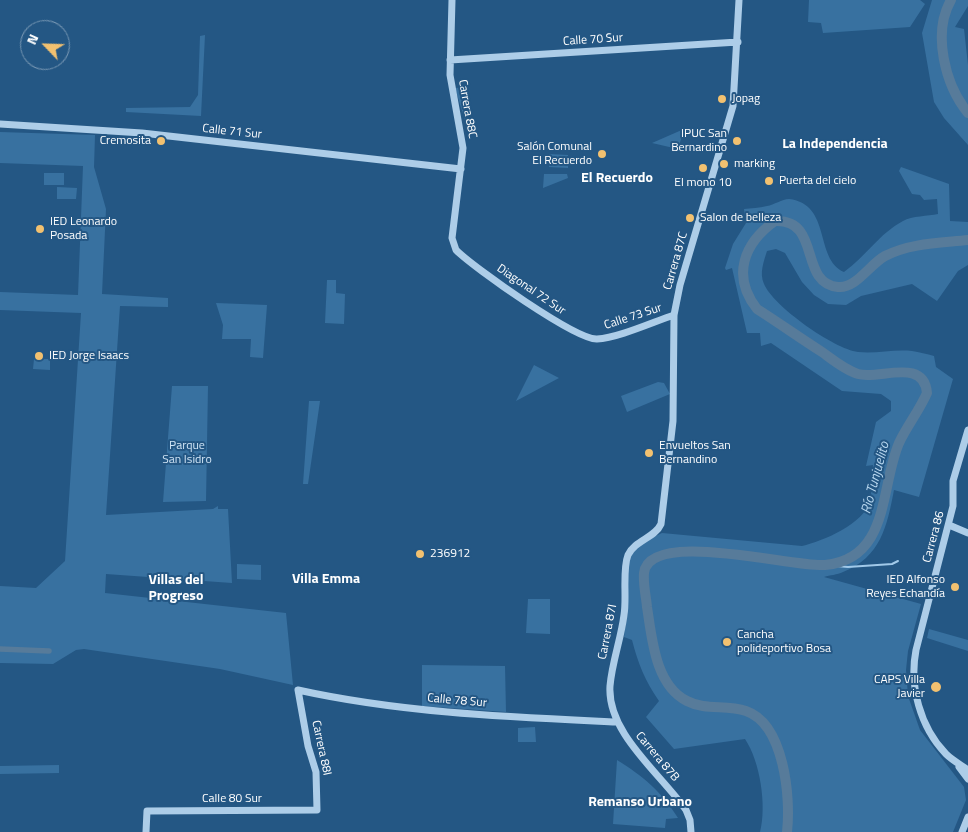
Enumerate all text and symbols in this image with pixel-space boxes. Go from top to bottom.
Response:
north arrow [20,20,70,70]
text: N [20,30,43,48]
street label: Calle 70 Sur [563,31,623,49]
street label: Carrera 88C [455,78,479,140]
place label: Jopag [732,92,760,106]
marker: Jopag [716,93,728,105]
street label: Calle 71 Sur [201,122,263,142]
place label: IPUC San Bernardino [671,127,727,155]
place label: Cremosita [100,134,151,148]
marker: Cremosita [155,135,167,147]
marker: IPUC San Bernardino [731,135,743,147]
district label: La Independencia [782,137,888,153]
place label: Salón Comunal El Recuerdo [517,140,592,168]
marker: Salón Comunal El Recuerdo [596,148,608,160]
place label: marking [734,157,775,171]
marker: marking [718,158,730,170]
marker: El mono 10 [697,162,709,174]
district label: El Recuerdo [581,171,653,187]
place label: Puerta del cielo [779,174,856,188]
marker: Puerta del cielo [763,175,775,187]
place label: El mono 10 [674,176,732,190]
place label: Salon de belleza [700,211,781,225]
marker: Salon de belleza [684,212,696,224]
place label: IED Leonardo Posada [50,215,117,243]
marker: IED Leonardo Posada [34,223,46,235]
street label: Carrera 87C [661,230,691,292]
street label: Diagonal 72 Sur [494,262,568,318]
street label: Calle 73 Sur [602,301,664,333]
place label: IED Jorge Isaacs [49,349,129,363]
marker: IED Jorge Isaacs [33,350,45,362]
park label: Parque San Isidro [162,439,212,467]
place label: Envueltos San Bernandino [659,439,731,467]
water label: Río Tunjuelito [858,440,894,516]
marker: Envueltos San Bernandino [643,447,655,459]
street label: Carrera 86 [920,510,948,564]
place label: 236912 [430,547,470,561]
marker: 236912 [414,548,426,560]
district label: Villa Emma [292,572,360,588]
district label: Villas del Progreso [148,573,204,606]
place label: IED Alfonso Reyes Echandía [866,573,945,601]
marker: IED Alfonso Reyes Echandía [949,581,961,593]
street label: Carrera 87I [596,603,620,661]
place label: Cancha polideportivo Bosa [737,628,831,656]
marker: Cancha polideportivo Bosa [721,636,733,648]
place label: CAPS Villa Javier [874,673,925,701]
marker: CAPS Villa Javier [929,680,943,694]
street label: Calle 78 Sur [427,691,487,711]
street label: Carrera 88I [308,719,334,777]
street label: Carrera 87B [632,729,682,785]
street label: Calle 80 Sur [202,792,262,806]
district label: Remanso Urbano [588,795,692,811]

